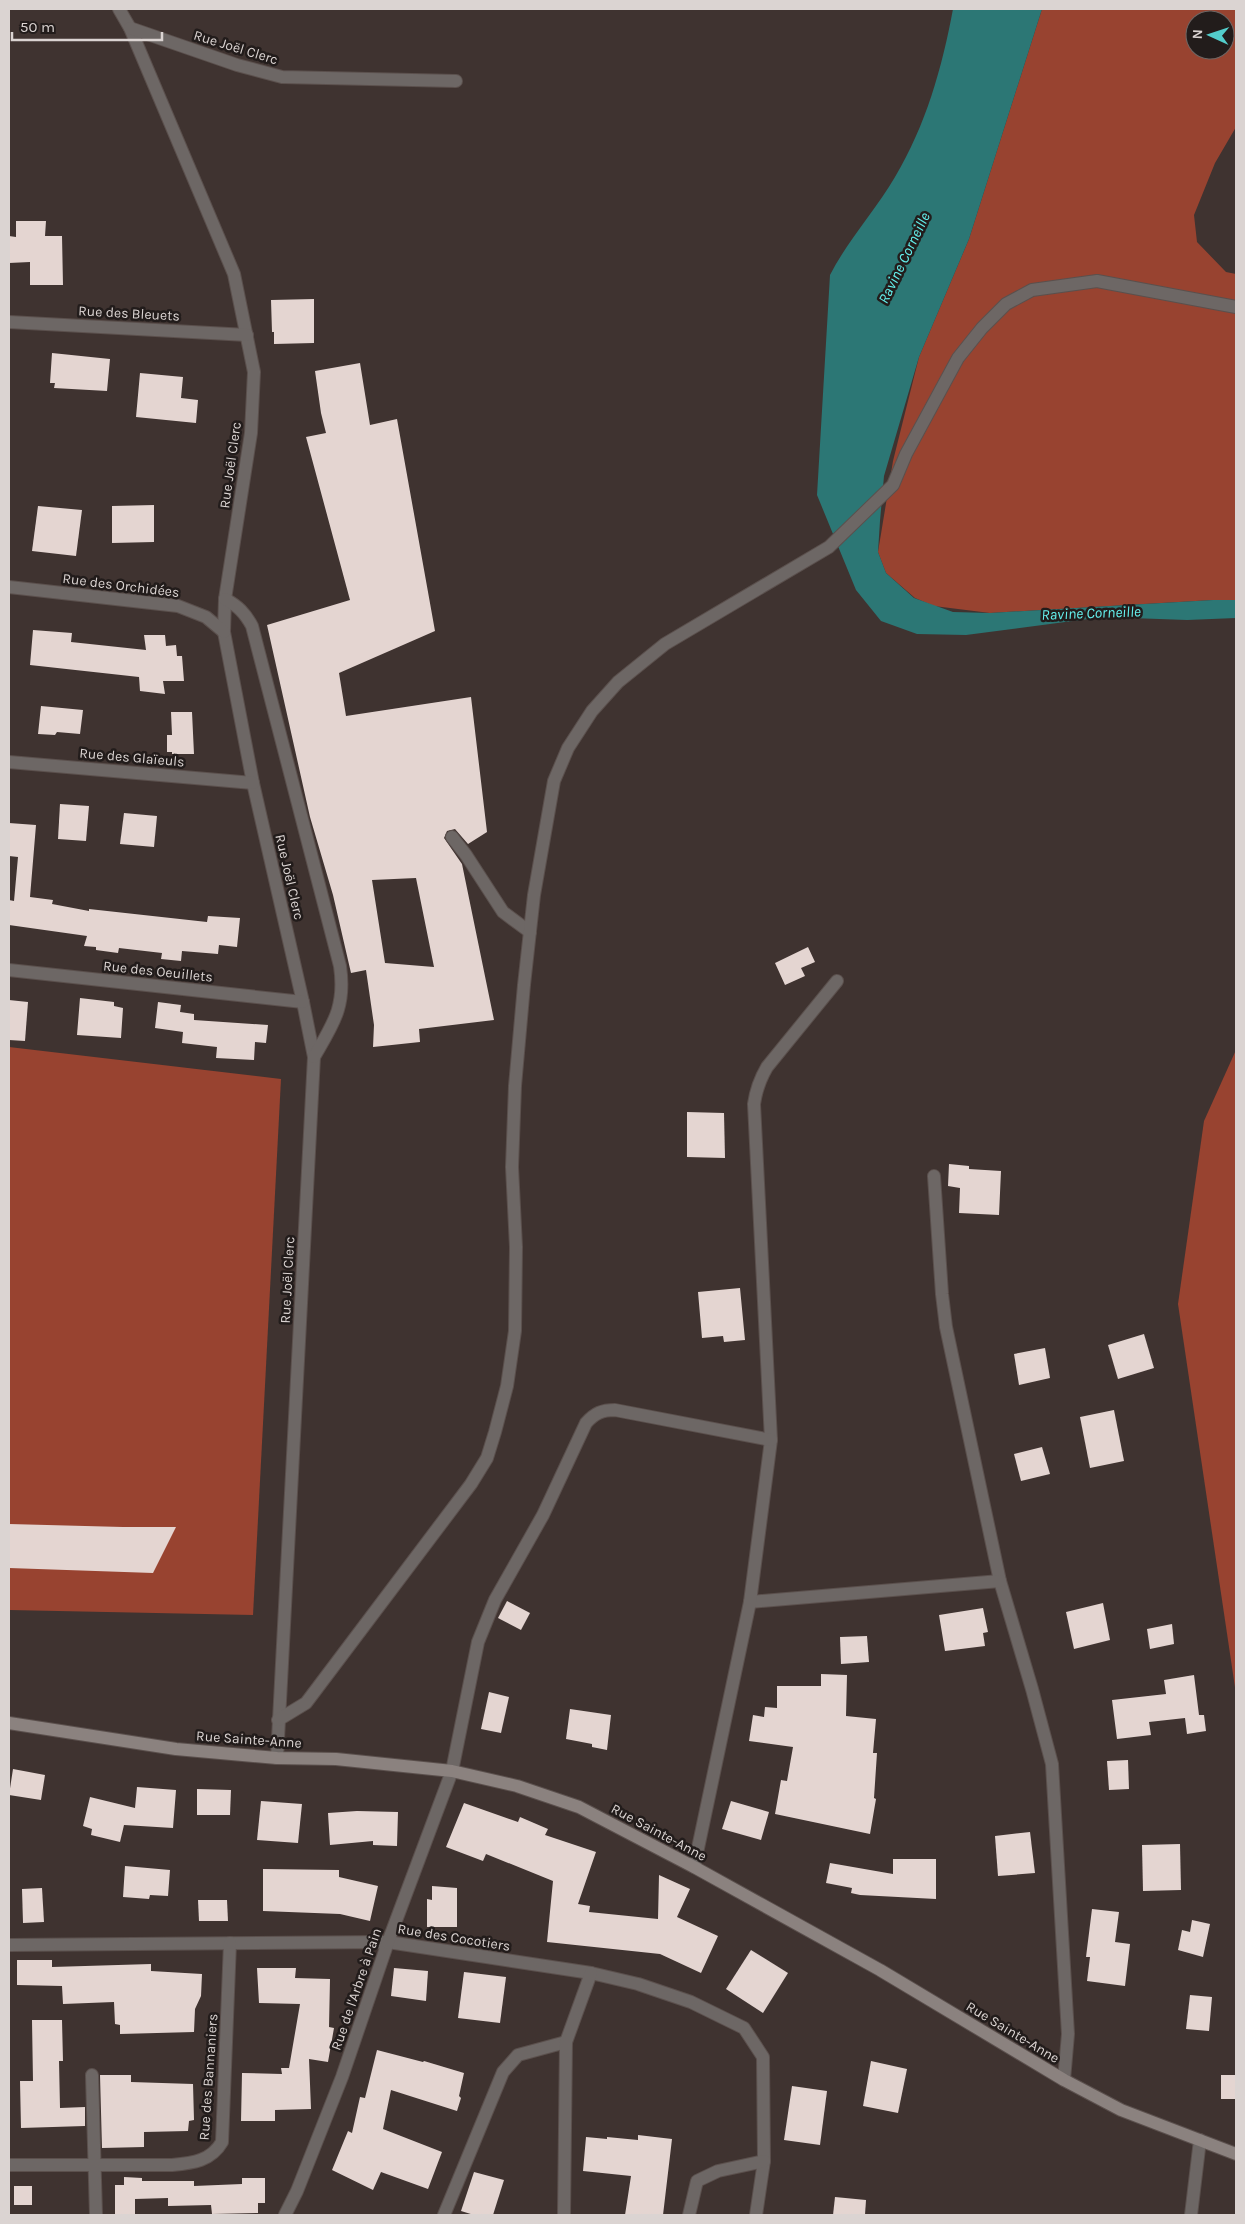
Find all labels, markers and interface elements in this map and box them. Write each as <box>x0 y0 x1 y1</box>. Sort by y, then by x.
scale bar <box>12 10 162 42</box>
north arrow <box>1185 10 1235 60</box>
text: 50 m <box>20 18 55 36</box>
street label: Rue Joël Clerc <box>192 27 280 68</box>
text: N <box>1189 29 1206 40</box>
water label: Ravine Corneille <box>874 209 934 307</box>
street label: Rue des Bleuets <box>78 302 180 325</box>
street label: Rue Joël Clerc <box>216 421 245 509</box>
street label: Rue des Orchidées <box>61 570 180 601</box>
water label: Ravine Corneille <box>1041 602 1141 624</box>
street label: Rue des Glaïeuls <box>79 744 185 771</box>
street label: Rue Joël Clerc <box>271 833 308 922</box>
street label: Rue des Oeuillets <box>102 957 214 986</box>
street label: Rue Joël Clerc <box>277 1236 298 1324</box>
street label: Rue Sainte-Anne <box>196 1727 302 1752</box>
street label: Rue Sainte-Anne <box>608 1800 709 1865</box>
street label: Rue des Cocotiers <box>396 1920 511 1955</box>
street label: Rue de l'Arbre à Pain <box>328 1926 385 2053</box>
street label: Rue Sainte-Anne <box>963 1998 1062 2067</box>
street label: Rue des Bannaniers <box>196 2013 221 2141</box>

